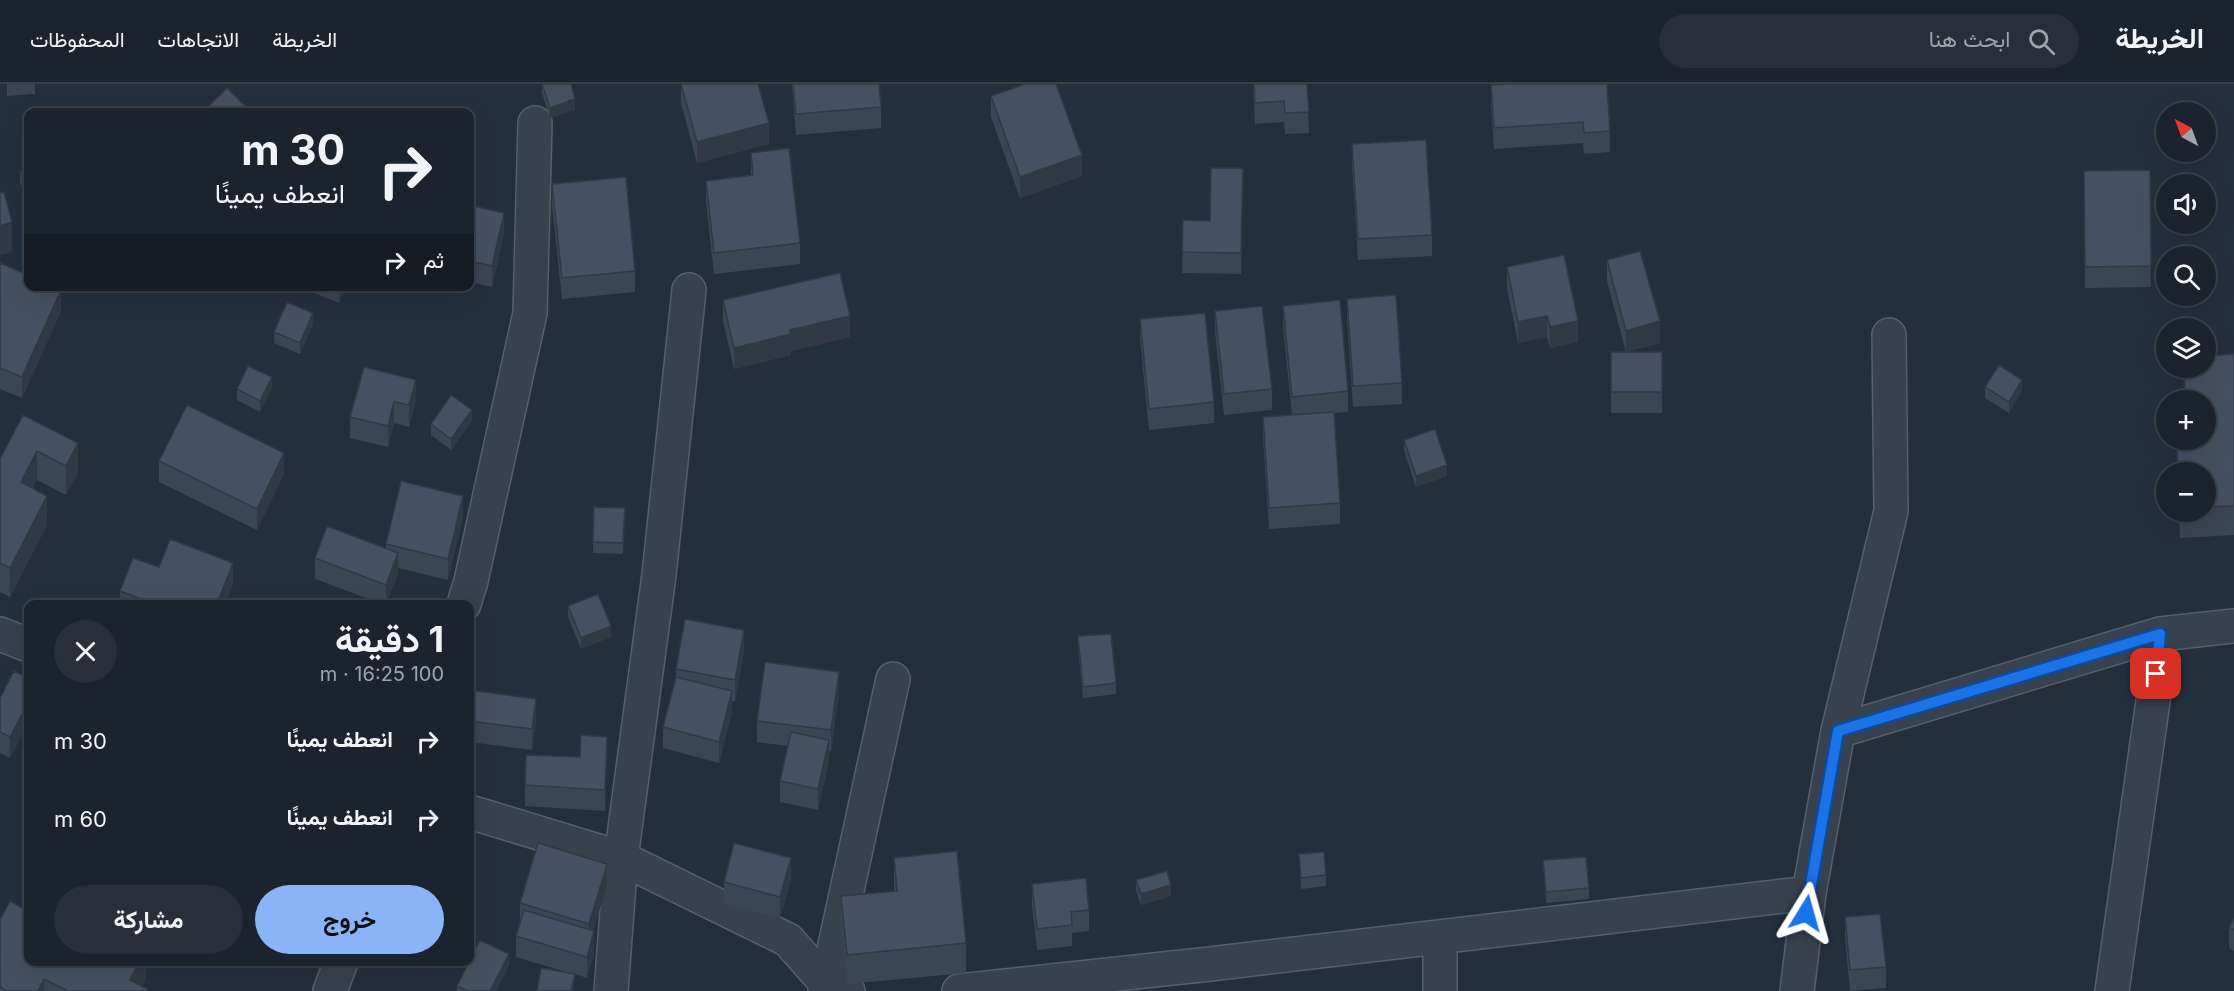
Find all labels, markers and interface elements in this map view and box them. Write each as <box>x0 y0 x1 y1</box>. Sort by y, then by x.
search box <box>1659 14 2079 68</box>
text: الخريطة <box>2115 21 2204 55</box>
icon: search <box>2025 25 2058 58</box>
text: ابحث هنا <box>1929 26 2010 52</box>
text: المحفوظات <box>30 27 125 52</box>
text: الاتجاهات <box>158 27 239 52</box>
text: الخريطة <box>272 27 337 52</box>
north arrow <box>2156 102 2216 162</box>
map controls <box>2156 102 2216 522</box>
text: 30 m <box>241 124 345 175</box>
icon: right <box>366 132 444 210</box>
button: sound <box>2156 174 2216 234</box>
text: انعطف يمينًا <box>215 177 345 210</box>
icon: right <box>378 246 411 279</box>
button: search <box>2156 246 2216 306</box>
text: ثم <box>423 247 444 273</box>
button: layers <box>2156 318 2216 378</box>
button: + <box>2156 390 2216 450</box>
button: − <box>2156 462 2216 522</box>
text: 1 دقيقة <box>335 617 444 661</box>
button: close <box>54 620 117 683</box>
pin <box>2130 648 2181 699</box>
icon: arrive <box>2139 657 2172 690</box>
text: 100 m · 16:25 <box>320 662 444 686</box>
icon: right <box>411 725 444 758</box>
text: انعطف يمينًا <box>286 726 393 752</box>
text: 30 m <box>54 728 107 754</box>
icon: right <box>411 803 444 836</box>
text: انعطف يمينًا <box>286 804 393 830</box>
text: 60 m <box>54 806 107 832</box>
position arrow <box>1774 881 1838 945</box>
button: مشاركة <box>54 885 243 954</box>
button: خروج <box>255 885 444 954</box>

